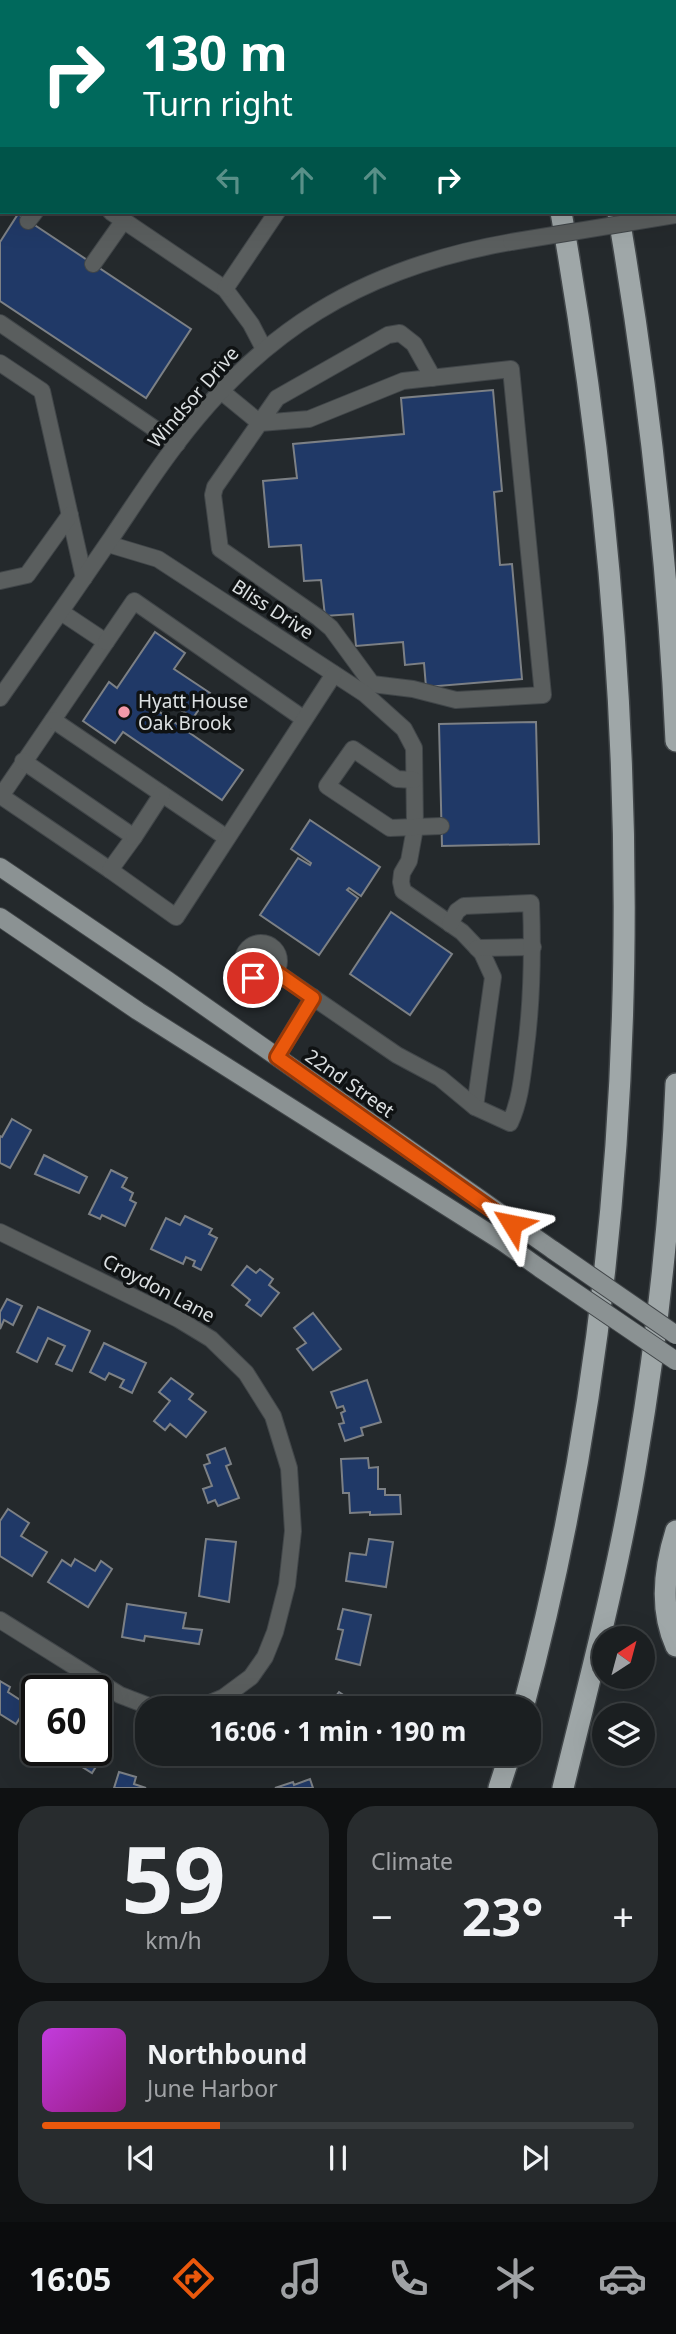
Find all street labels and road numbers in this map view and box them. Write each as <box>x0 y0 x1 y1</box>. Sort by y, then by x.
street label: Windsor Drive <box>142 341 244 453</box>
street label: Bliss Drive <box>227 573 319 645</box>
street label: 22nd Street <box>300 1043 400 1123</box>
street label: Croydon Lane <box>98 1248 220 1328</box>

